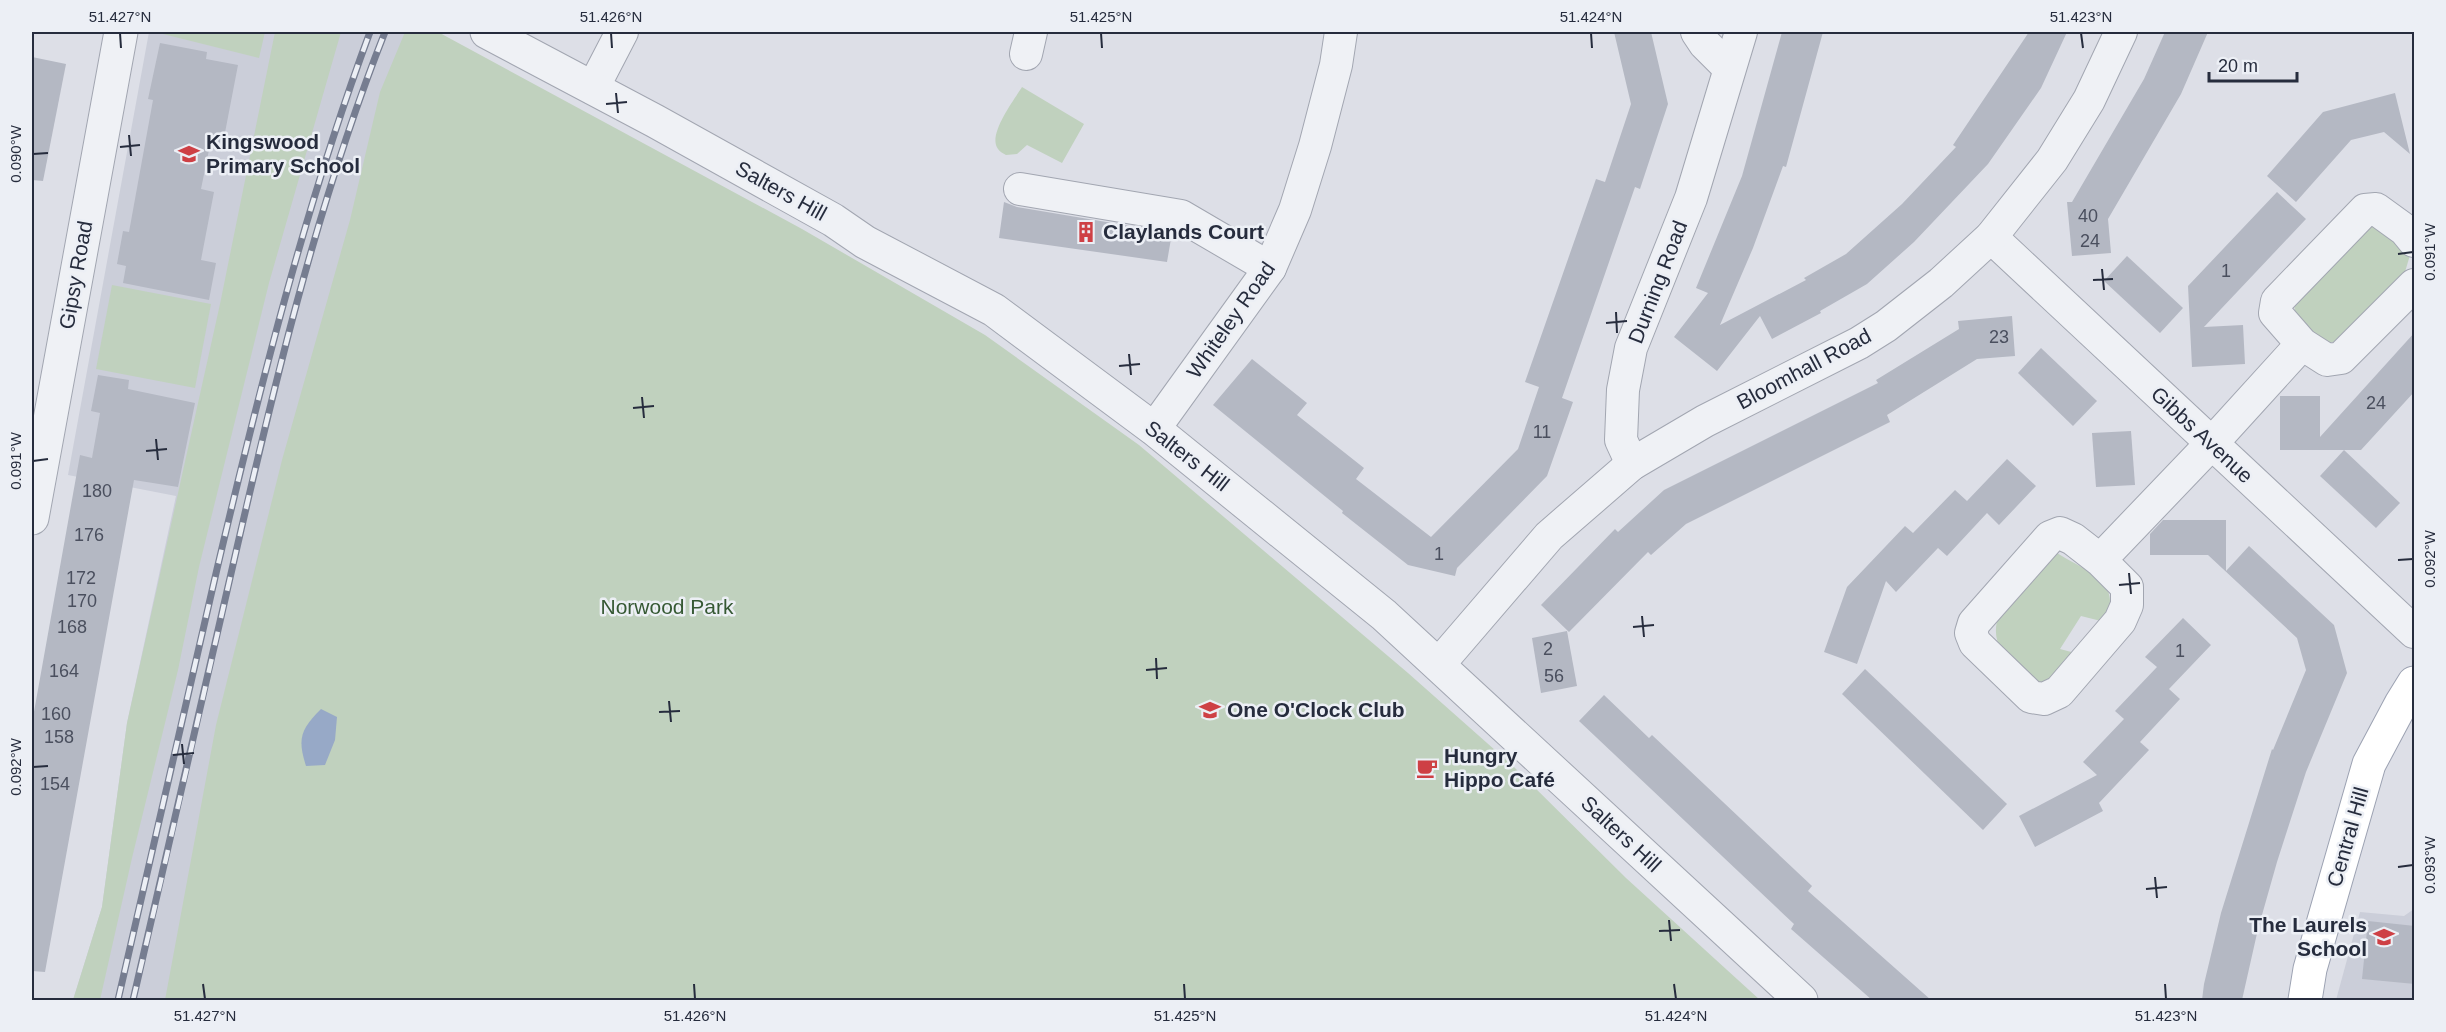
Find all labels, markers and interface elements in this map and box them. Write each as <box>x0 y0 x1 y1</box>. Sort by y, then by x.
text: 51.427°N <box>89 8 151 25</box>
text: 51.426°N <box>580 8 642 25</box>
text: 51.425°N <box>1070 8 1132 25</box>
text: 51.424°N <box>1560 8 1622 25</box>
text: 51.423°N <box>2050 8 2112 25</box>
scale bar <box>2209 45 2298 83</box>
text: 20 m <box>2218 56 2258 76</box>
text: 0.090°W <box>7 124 24 183</box>
place label: Kingswood Primary School <box>206 130 360 177</box>
school or university icon: Kingswood Primary School <box>177 142 201 166</box>
street label: Salters Hill <box>732 156 831 225</box>
house number: 40 <box>2078 206 2098 226</box>
street label: Durning Road <box>1624 217 1691 346</box>
street label: Gipsy Road <box>55 219 96 331</box>
building icon: Claylands Court <box>1074 220 1098 244</box>
place label: Claylands Court <box>1103 220 1264 243</box>
text: 0.091°W <box>2421 222 2438 281</box>
house number: 24 <box>2080 231 2100 251</box>
street label: Whiteley Road <box>1182 257 1279 382</box>
house number: 1 <box>2221 261 2231 281</box>
street label: Bloomhall Road <box>1733 324 1875 414</box>
house number: 23 <box>1989 327 2009 347</box>
street label: Gibbs Avenue <box>2147 382 2258 488</box>
house number: 24 <box>2366 393 2386 413</box>
street label: Salters Hill <box>1141 416 1234 496</box>
house number: 11 <box>1533 422 1551 442</box>
text: 0.091°W <box>7 431 24 490</box>
house number: 180 <box>82 481 112 501</box>
house number: 176 <box>74 525 104 545</box>
text: 0.092°W <box>2421 529 2438 588</box>
house number: 1 <box>1434 544 1444 564</box>
house number: 172 <box>66 568 96 588</box>
house number: 170 <box>67 591 97 611</box>
park label: Norwood Park <box>600 595 734 618</box>
house number: 168 <box>57 617 87 637</box>
house number: 2 <box>1543 639 1553 659</box>
house number: 1 <box>2175 641 2185 661</box>
house number: 164 <box>49 661 79 681</box>
house number: 56 <box>1544 666 1564 686</box>
school or university icon: One O'Clock Club <box>1198 698 1222 722</box>
place label: One O'Clock Club <box>1227 698 1405 721</box>
house number: 160 <box>41 704 71 724</box>
house number: 158 <box>44 727 74 747</box>
text: 0.092°W <box>7 737 24 796</box>
place label: Hungry Hippo Café <box>1444 744 1555 791</box>
cafe icon: Hungry Hippo Café <box>1415 756 1439 780</box>
house number: 154 <box>40 774 70 794</box>
street label: Central Hill <box>2322 784 2373 889</box>
street label: Salters Hill <box>1577 791 1666 876</box>
text: 0.093°W <box>2421 835 2438 894</box>
place label: The Laurels School <box>2249 913 2367 960</box>
school or university icon: The Laurels School <box>2372 925 2396 949</box>
text: 51.427°N <box>174 1007 236 1024</box>
text: 51.426°N <box>664 1007 726 1024</box>
text: 51.425°N <box>1154 1007 1216 1024</box>
text: 51.424°N <box>1645 1007 1707 1024</box>
text: 51.423°N <box>2135 1007 2197 1024</box>

